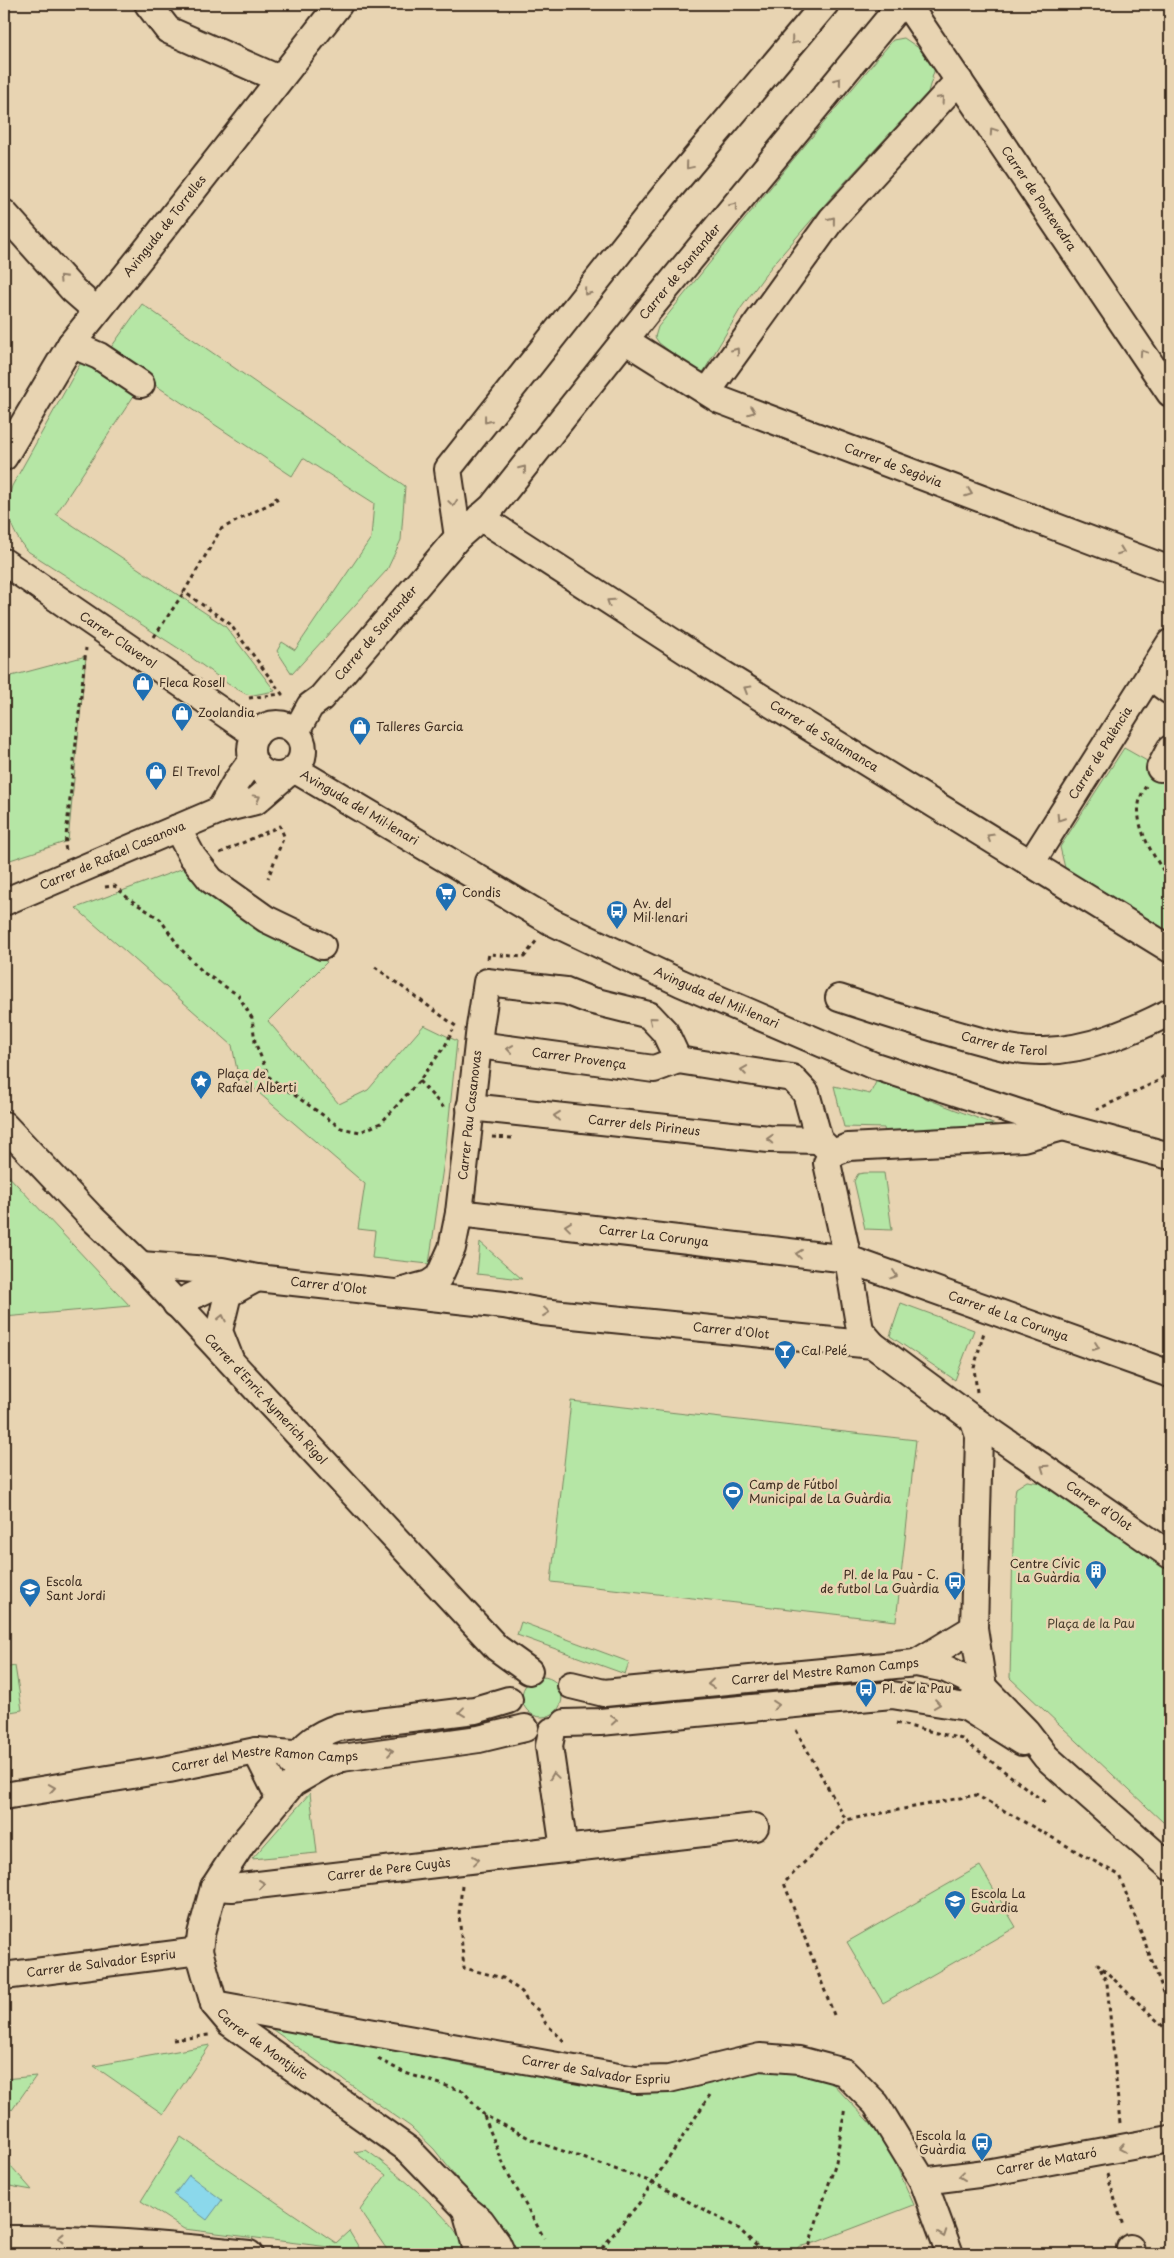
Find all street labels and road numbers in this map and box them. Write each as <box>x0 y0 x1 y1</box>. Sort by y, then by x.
street label: Carrer de Pontevedra <box>997 142 1082 255</box>
street label: Avinguda de Torrelles <box>118 170 210 280</box>
street label: Carrer de Santander <box>634 219 725 323</box>
street label: Carrer de Segòvia <box>842 438 945 491</box>
street label: Carrer de Santander <box>330 581 421 684</box>
street label: Carrer Claverol <box>76 606 161 672</box>
street label: Carrer de Salamanca <box>767 695 883 776</box>
street label: Carrer de Palència <box>1063 702 1136 803</box>
street label: Avinguda del Mil·lenari <box>297 765 422 849</box>
street label: Carrer de Rafael Casanova <box>37 816 188 894</box>
street label: Avinguda del Mil·lenari <box>651 962 782 1032</box>
street label: Carrer de Terol <box>959 1026 1048 1059</box>
street label: Carrer Provença <box>531 1042 628 1073</box>
street label: Carrer Pau Casanovas <box>453 1049 485 1181</box>
street label: Carrer dels Pirineus <box>587 1110 702 1140</box>
street label: Carrer La Corunya <box>598 1220 710 1251</box>
street label: Carrer d'Olot <box>290 1272 368 1298</box>
street label: Carrer de La Corunya <box>946 1286 1072 1345</box>
street label: Carrer d'Olot <box>692 1317 770 1343</box>
street label: Carrer d'Enric Aymerich Rigol <box>201 1329 332 1468</box>
street label: Carrer d'Olot <box>1063 1476 1136 1534</box>
street label: Carrer del Mestre Ramon Camps <box>730 1653 920 1689</box>
street label: Carrer del Mestre Ramon Camps <box>170 1741 359 1776</box>
street label: Carrer de Pere Cuyàs <box>326 1852 452 1885</box>
street label: Carrer de Salvador Espriu <box>25 1944 177 1981</box>
street label: Carrer de Montjuïc <box>213 2004 312 2083</box>
street label: Carrer de Salvador Espriu <box>520 2050 671 2088</box>
street label: Carrer de Mataró <box>994 2143 1098 2179</box>

